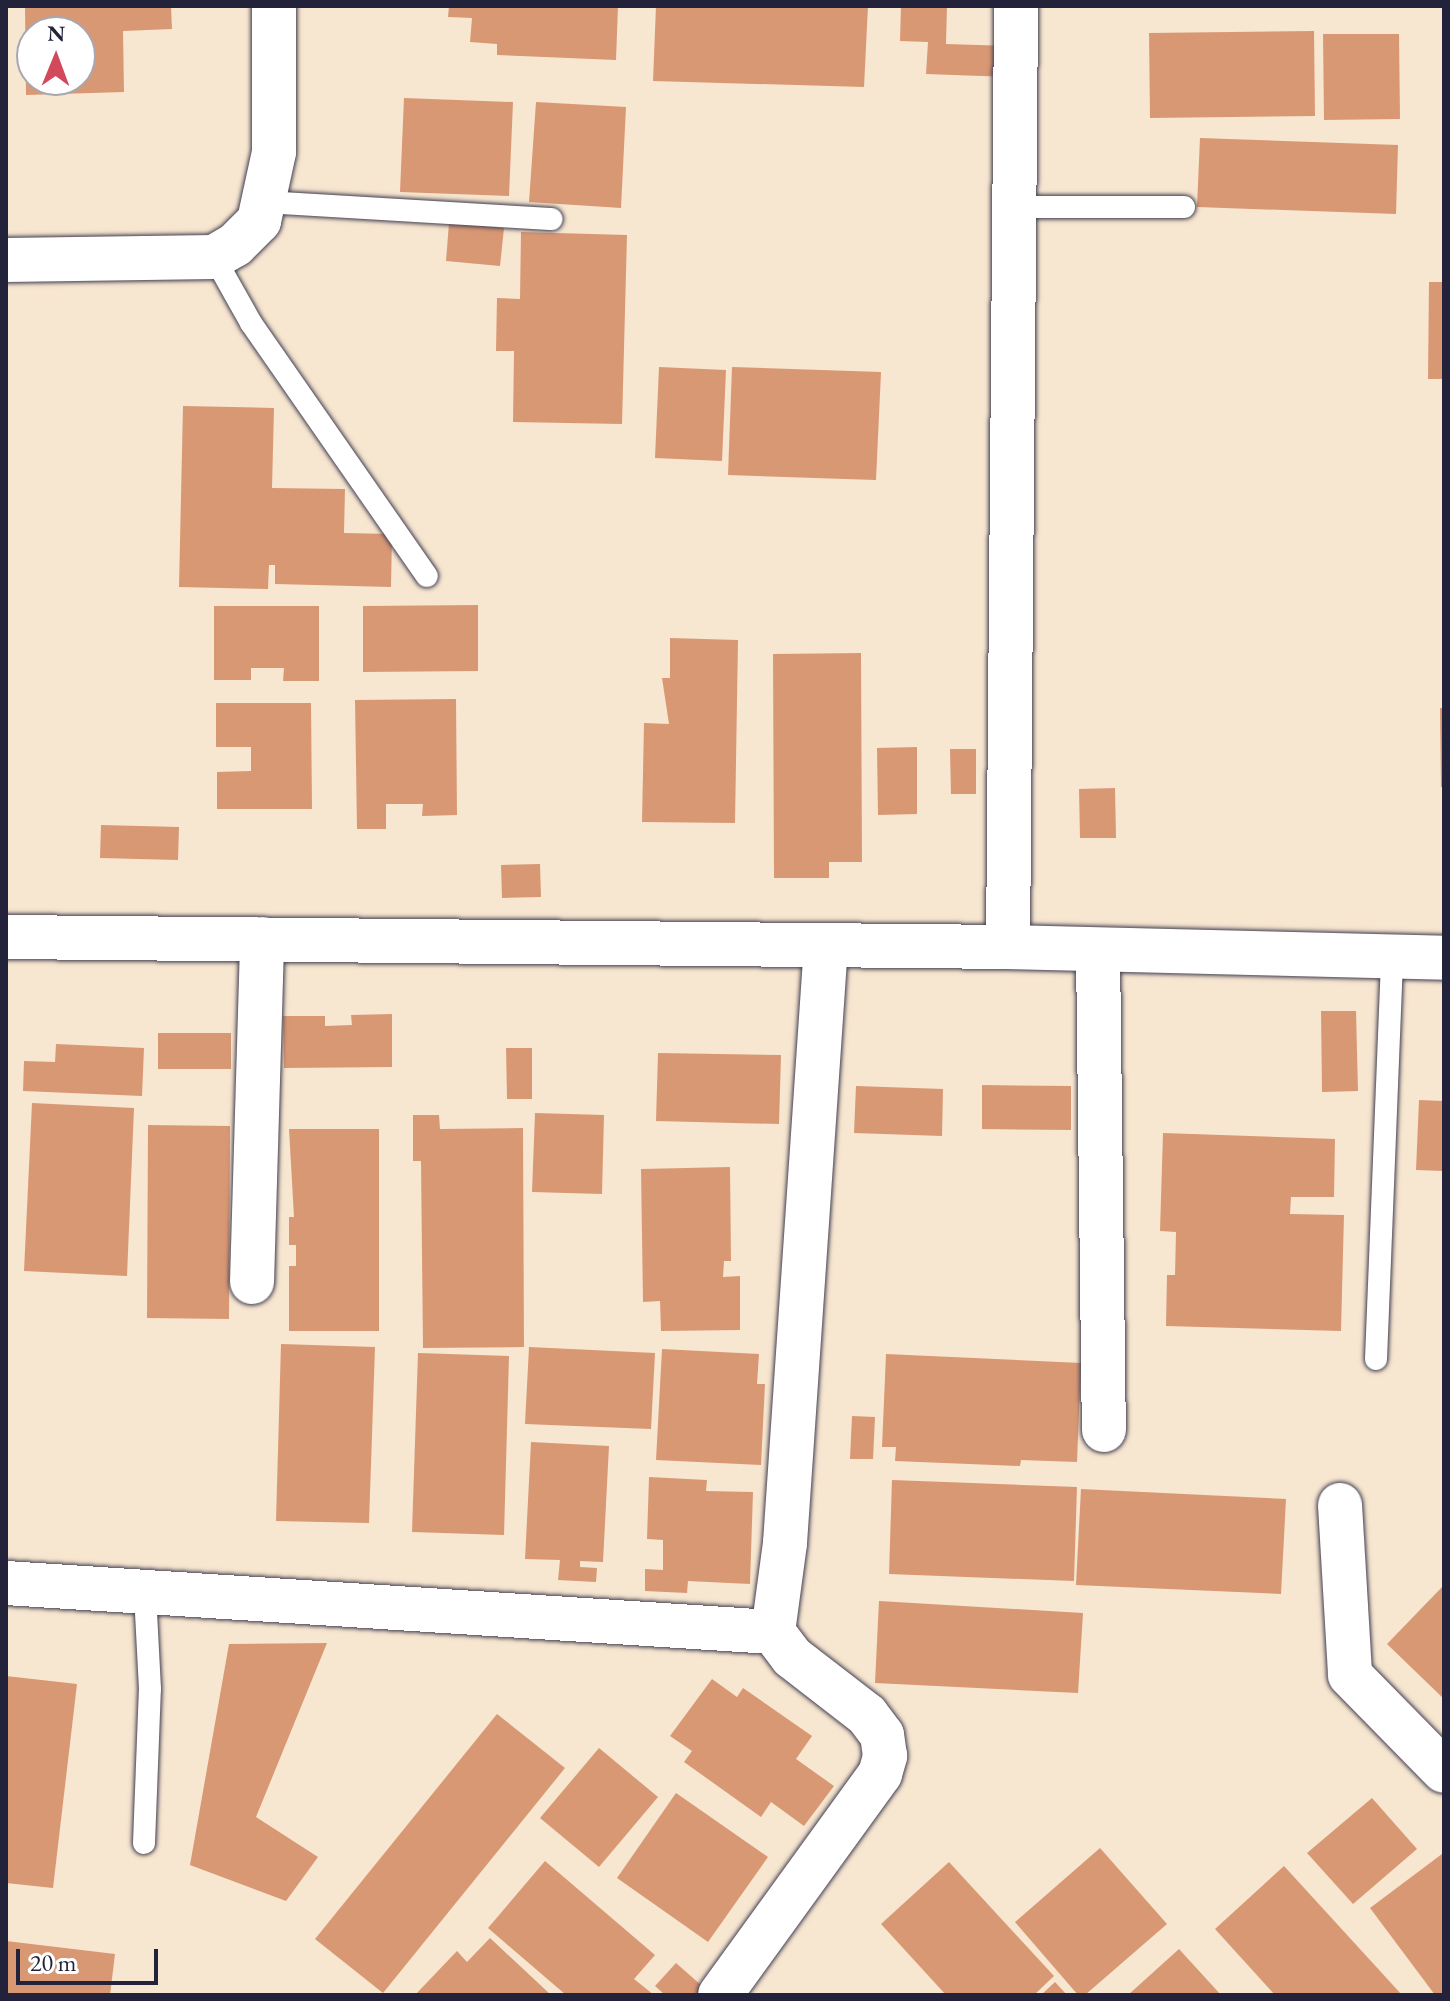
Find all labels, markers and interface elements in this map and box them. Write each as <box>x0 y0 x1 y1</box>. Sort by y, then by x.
north arrow <box>16 16 96 96</box>
text: N <box>47 19 66 48</box>
scale bar <box>20 1933 162 1983</box>
text: 20 m <box>30 1947 77 1978</box>

